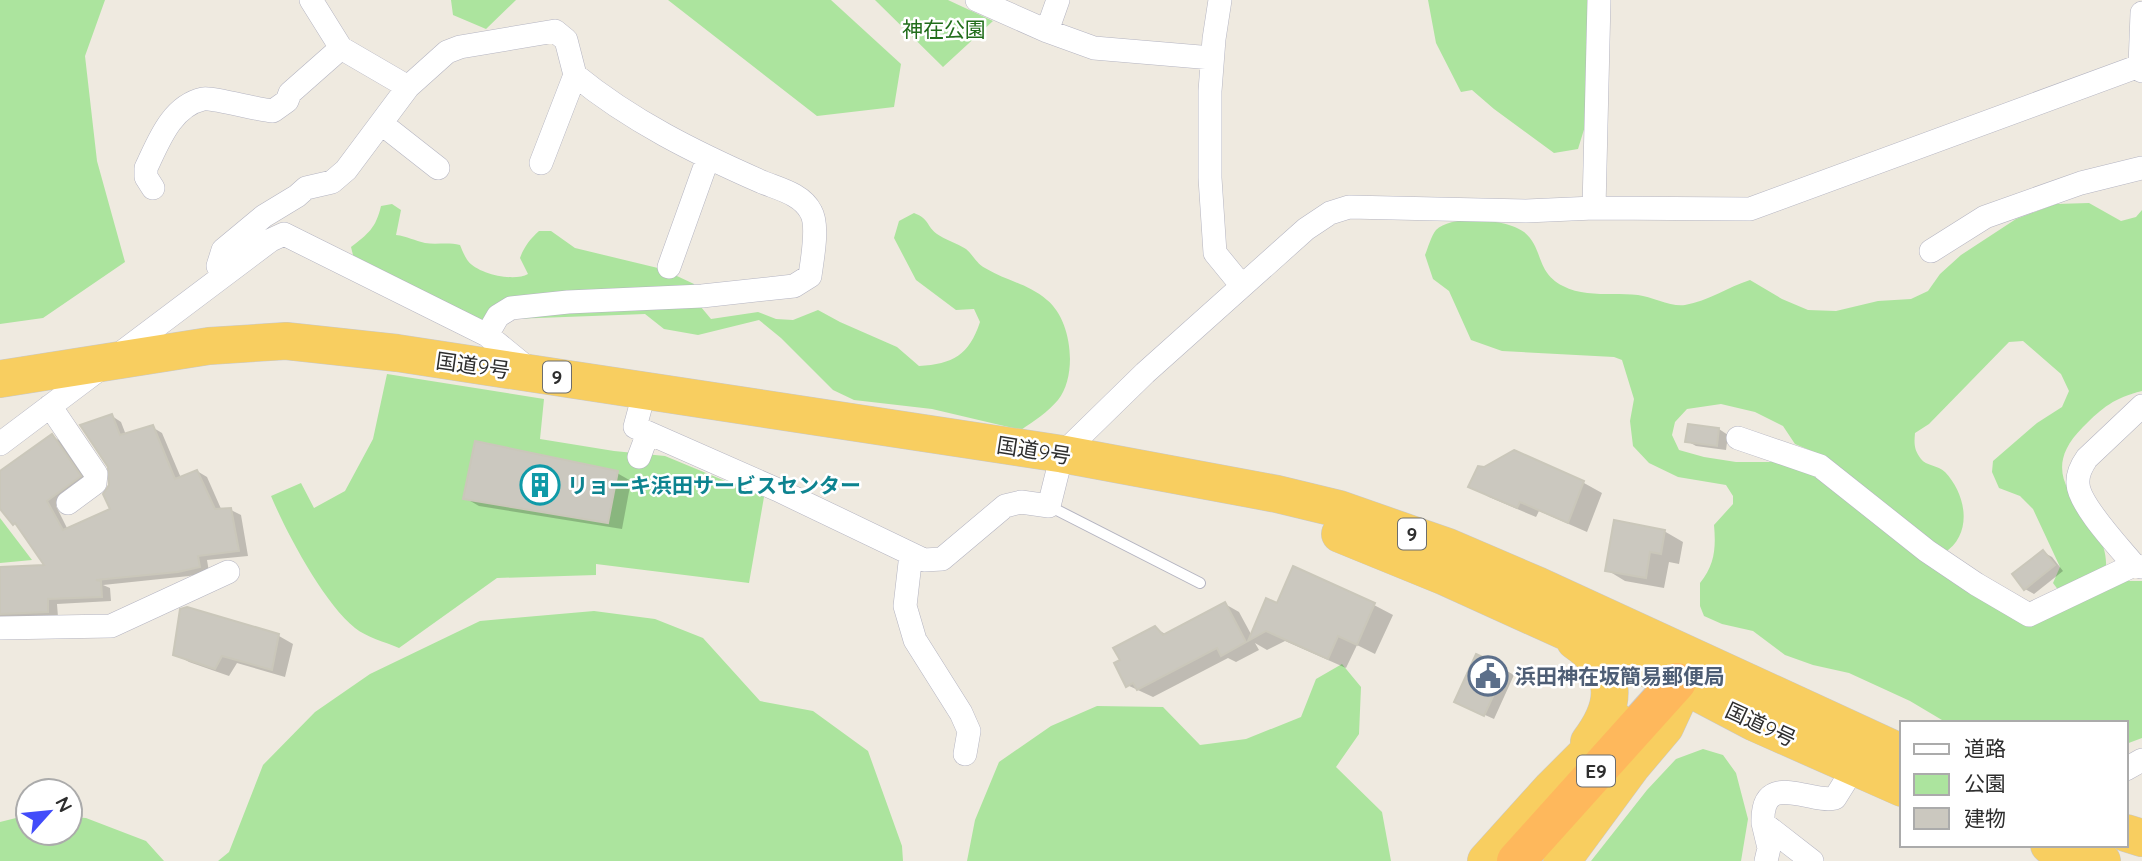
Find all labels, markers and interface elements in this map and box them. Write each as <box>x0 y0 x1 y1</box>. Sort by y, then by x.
park label: 神在公園 <box>902 16 986 42</box>
street label: 国道9号 <box>434 347 512 383</box>
road number: 9 <box>543 362 571 392</box>
street label: 国道9号 <box>995 431 1073 469</box>
building icon: リョーキ浜田サービスセンター <box>519 464 561 506</box>
place label: リョーキ浜田サービスセンター <box>567 472 861 498</box>
road number: 9 <box>1398 519 1426 550</box>
public building icon: 浜田神在坂簡易郵便局 <box>1467 655 1509 697</box>
place label: 浜田神在坂簡易郵便局 <box>1515 663 1725 689</box>
street label: 国道9号 <box>1722 696 1800 752</box>
legend <box>1900 721 2128 847</box>
text: 道路 <box>1964 735 2006 761</box>
road number: E9 <box>1577 756 1615 786</box>
text: 公園 <box>1964 770 2006 796</box>
north arrow <box>14 777 84 847</box>
text: N <box>50 793 78 816</box>
text: 建物 <box>1964 805 2006 831</box>

